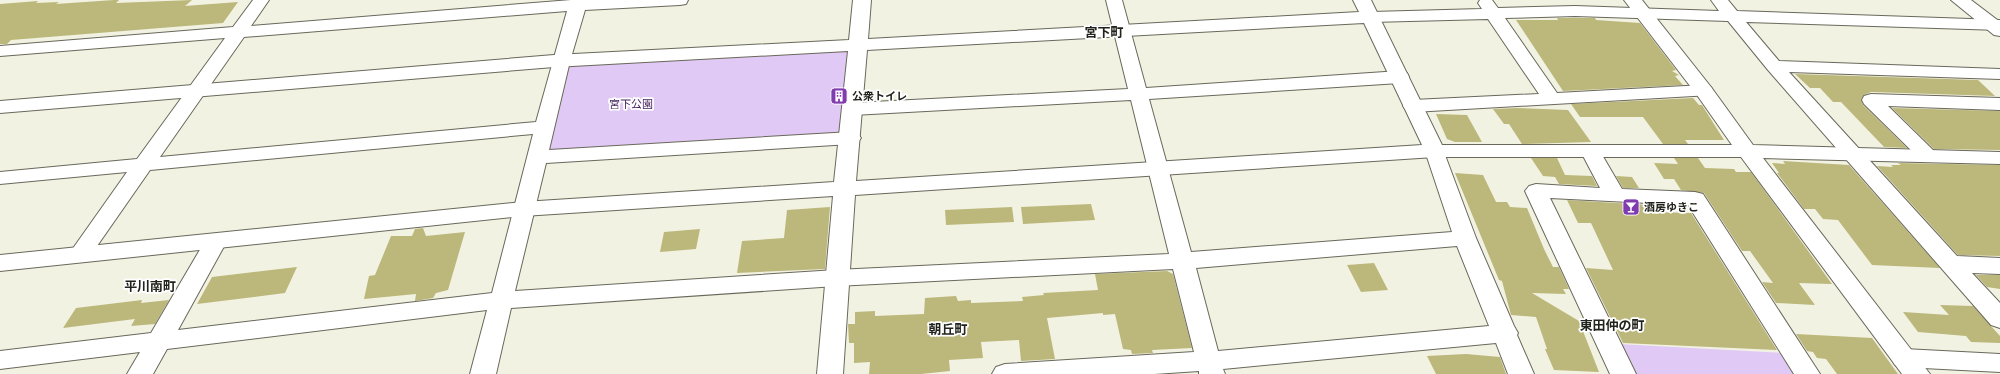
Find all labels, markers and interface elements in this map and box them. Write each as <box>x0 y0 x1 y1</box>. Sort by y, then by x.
district label: 宮下町 <box>1084 25 1124 40</box>
building icon: 公衆トイレ <box>829 86 849 106</box>
place label: 公衆トイレ <box>852 90 907 103</box>
park label: 宮下公園 <box>609 98 653 111</box>
bar icon: 酒房ゆきこ <box>1621 197 1641 217</box>
place label: 酒房ゆきこ <box>1644 201 1699 214</box>
district label: 平川南町 <box>124 279 176 294</box>
district label: 東田仲の町 <box>1579 318 1645 333</box>
district label: 朝丘町 <box>928 322 968 337</box>

